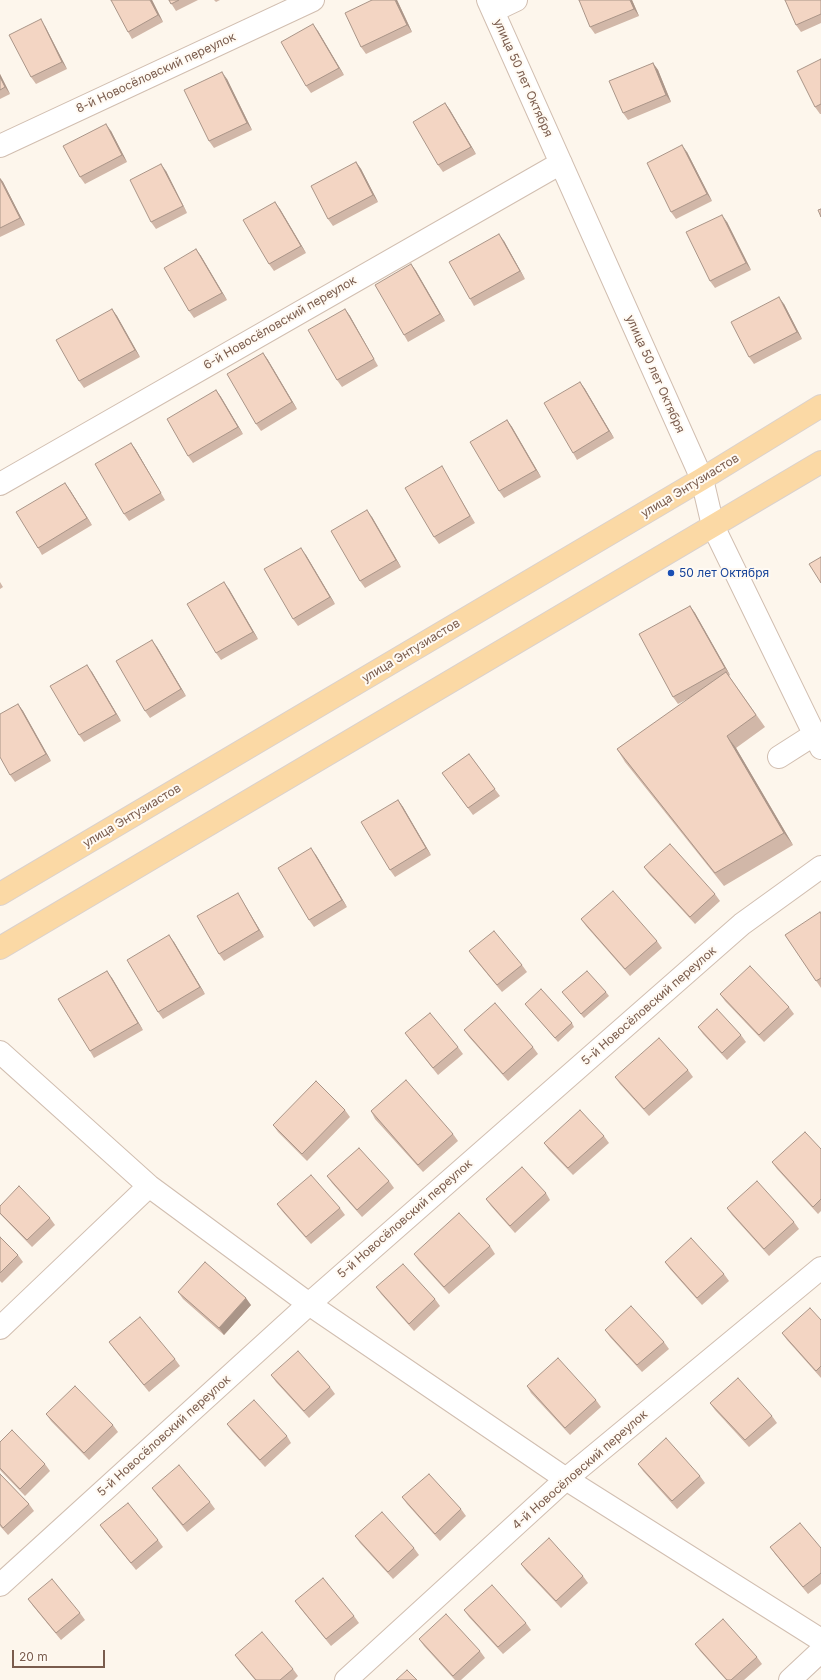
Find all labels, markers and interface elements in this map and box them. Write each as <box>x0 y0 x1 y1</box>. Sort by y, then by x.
street label: улица 50 лет Октября <box>490 17 556 139</box>
street label: 8-й Новосёловский переулок <box>74 30 238 116</box>
street label: 6-й Новосёловский переулок <box>201 273 359 373</box>
street label: улица 50 лет Октября <box>622 313 688 435</box>
street label: улица Энтузиастов <box>638 451 742 521</box>
place label: 50 лет Октября <box>679 566 769 580</box>
marker: 50 лет Октября <box>666 568 676 578</box>
street label: улица Энтузиастов <box>359 616 463 686</box>
street label: улица Энтузиастов <box>80 781 184 851</box>
street label: 5-й Новосёловский переулок <box>579 943 719 1069</box>
street label: 5-й Новосёловский переулок <box>335 1156 475 1282</box>
street label: 5-й Новосёловский переулок <box>95 1372 233 1500</box>
street label: 4-й Новосёловский переулок <box>509 1407 651 1533</box>
scale bar <box>14 1642 107 1668</box>
text: 20 m <box>19 1649 48 1664</box>

